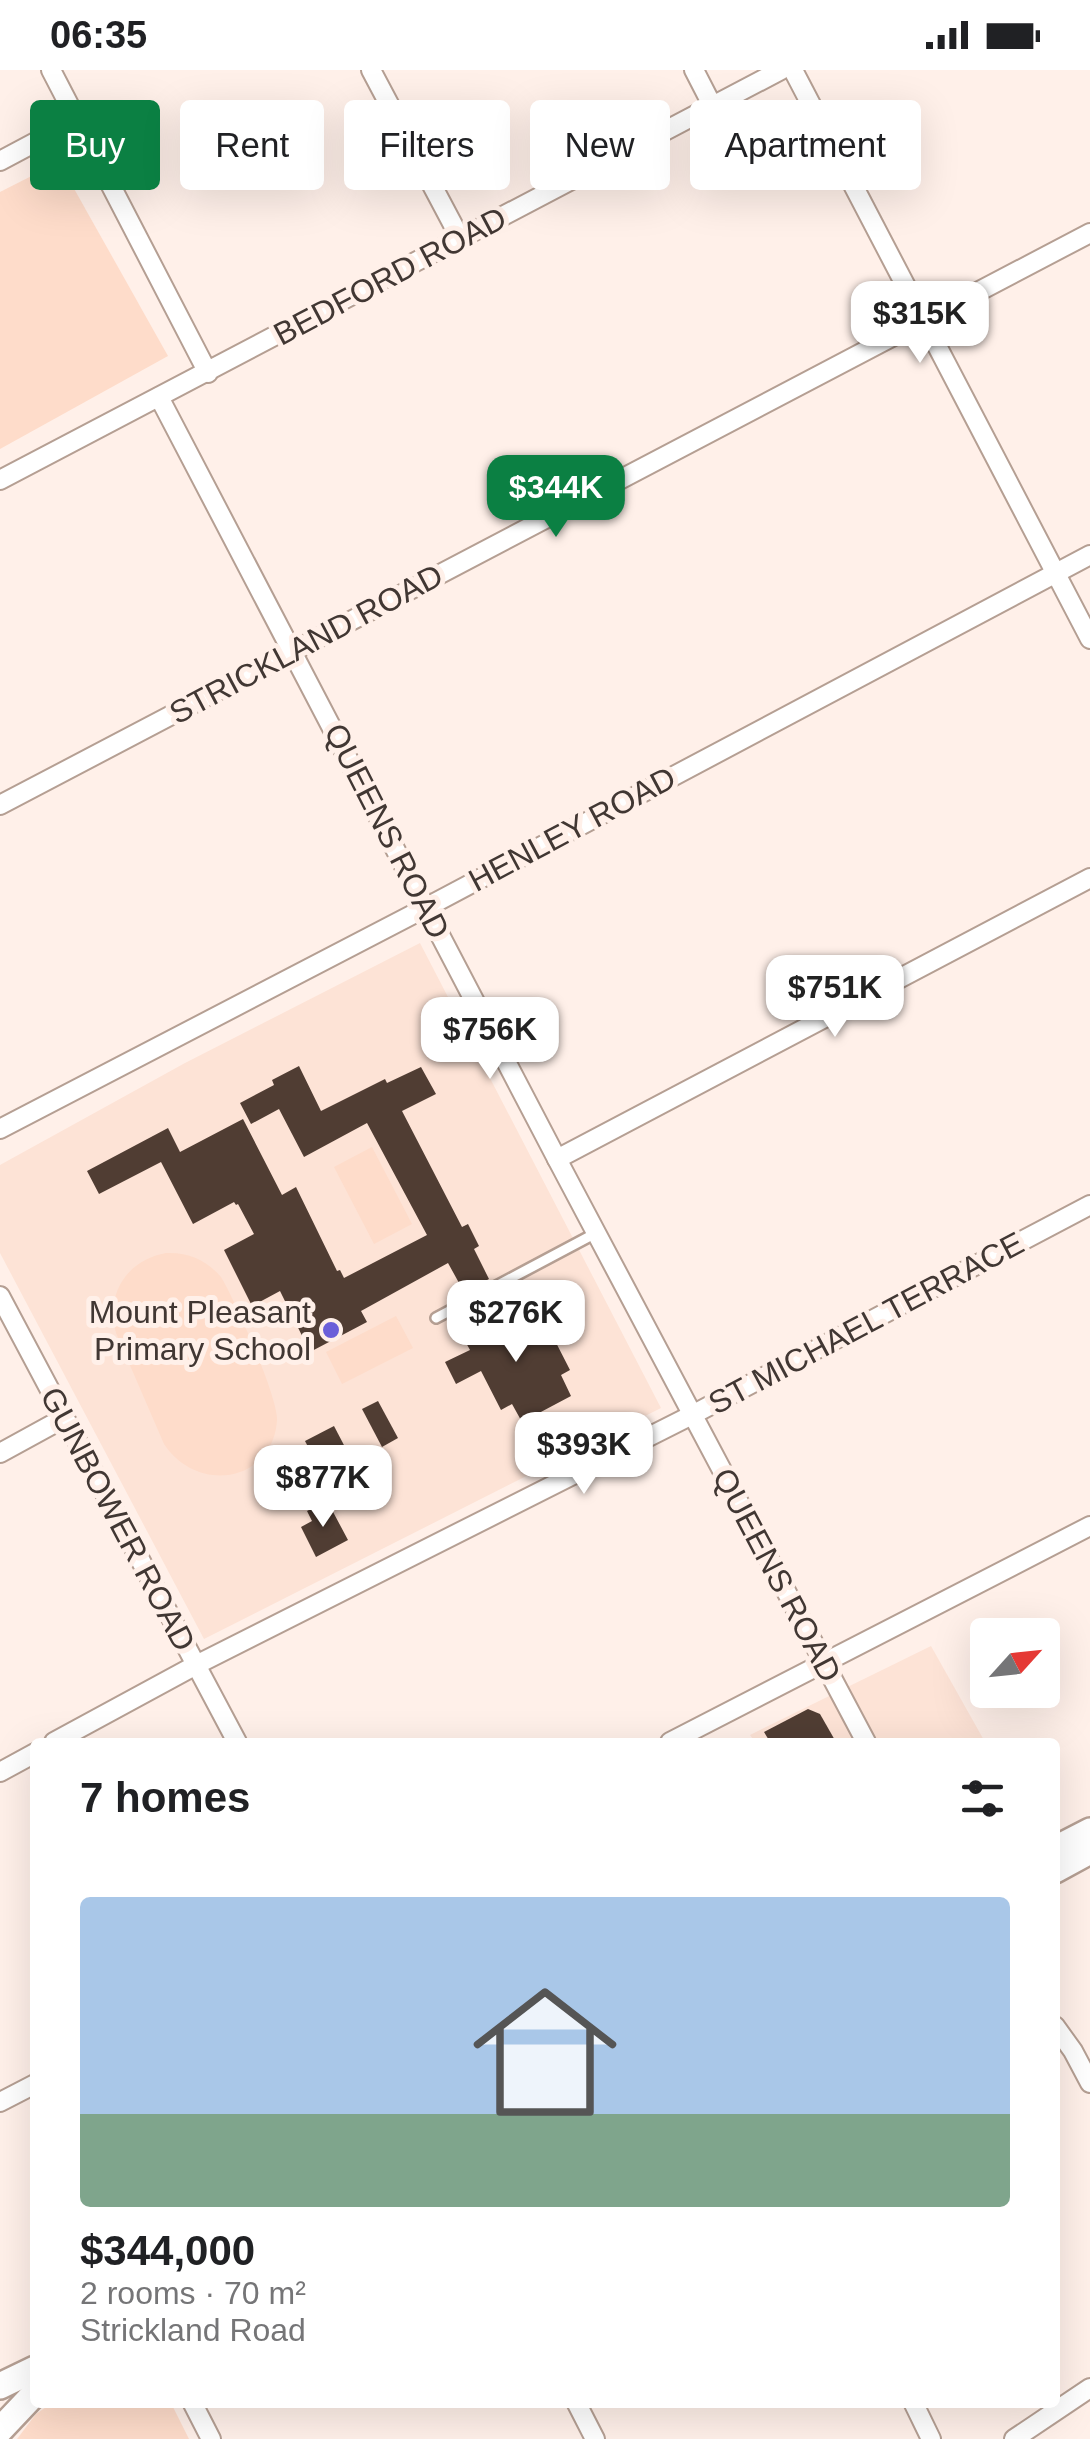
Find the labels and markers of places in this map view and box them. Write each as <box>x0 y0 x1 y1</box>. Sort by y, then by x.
pin: $315K <box>850 281 990 366</box>
pin: $344K <box>486 455 626 540</box>
pin: $751K <box>765 955 905 1040</box>
pin: $756K <box>420 997 560 1082</box>
pin: $276K <box>446 1280 586 1365</box>
place label: Mount Pleasant Primary School <box>89 1294 311 1367</box>
marker: Mount Pleasant Primary School <box>320 1319 342 1341</box>
pin: $393K <box>514 1412 654 1497</box>
pin: $877K <box>253 1445 393 1530</box>

